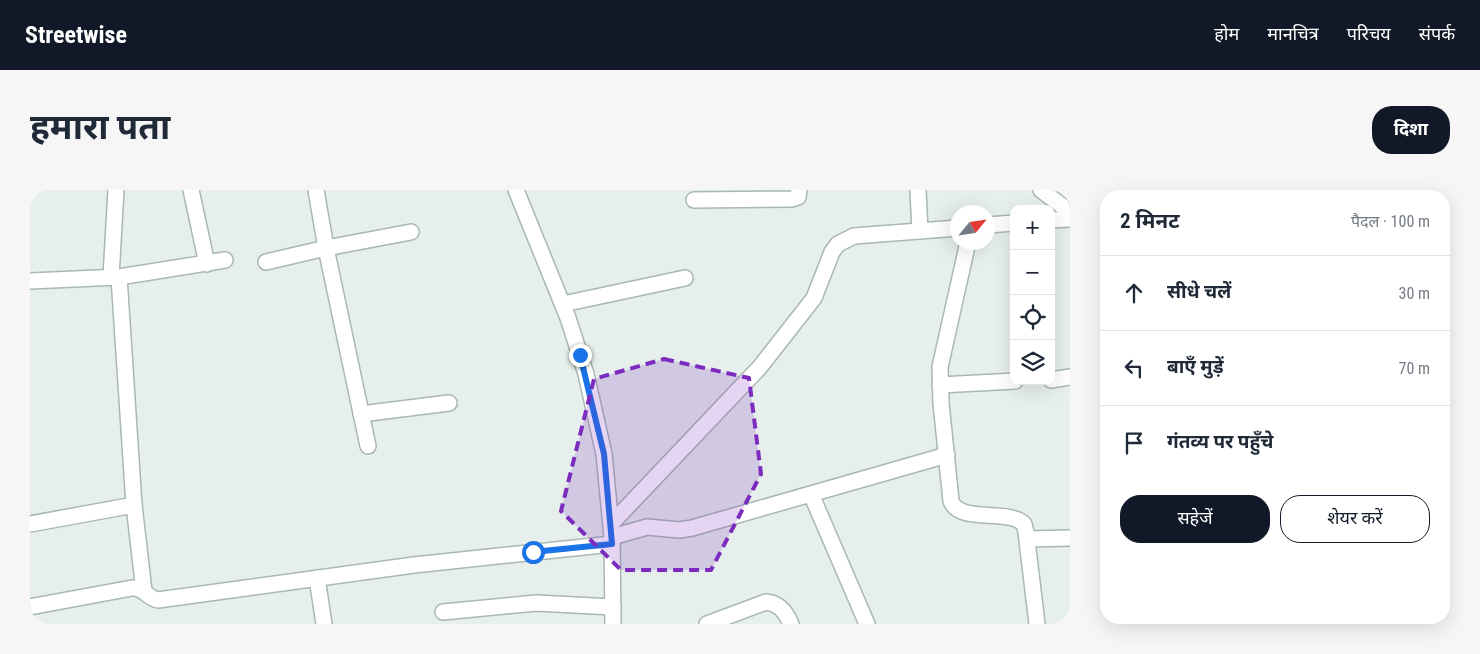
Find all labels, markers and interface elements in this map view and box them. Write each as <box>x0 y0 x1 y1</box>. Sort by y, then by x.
text: Streetwise <box>25 21 127 49</box>
text: होम <box>1214 23 1239 44</box>
text: मानचित्र <box>1267 23 1319 44</box>
text: परिचय <box>1347 23 1391 44</box>
text: संपर्क <box>1419 23 1455 44</box>
button: दिशा <box>1372 106 1450 154</box>
text: हमारा पता <box>30 107 170 148</box>
north arrow <box>950 205 995 250</box>
map controls <box>1010 205 1055 385</box>
button: + <box>1010 205 1055 250</box>
text: 2 मिनट <box>1120 209 1180 233</box>
text: पैदल · 100 m <box>1351 212 1430 231</box>
button: − <box>1010 250 1055 295</box>
icon: ahead <box>1120 279 1148 307</box>
text: सीधे चलें <box>1167 280 1231 303</box>
text: 30 m <box>1398 284 1430 303</box>
button: locate <box>1010 295 1055 340</box>
button: layers <box>1010 340 1055 385</box>
route end <box>569 344 592 367</box>
icon: left <box>1120 354 1148 382</box>
text: बाएँ मुड़ें <box>1167 355 1223 378</box>
text: 70 m <box>1398 359 1430 378</box>
icon: arrive <box>1120 429 1148 457</box>
text: गंतव्य पर पहुँचे <box>1167 430 1273 453</box>
button: सहेजें <box>1120 495 1270 543</box>
button: शेयर करें <box>1280 495 1430 543</box>
route start <box>522 541 545 564</box>

